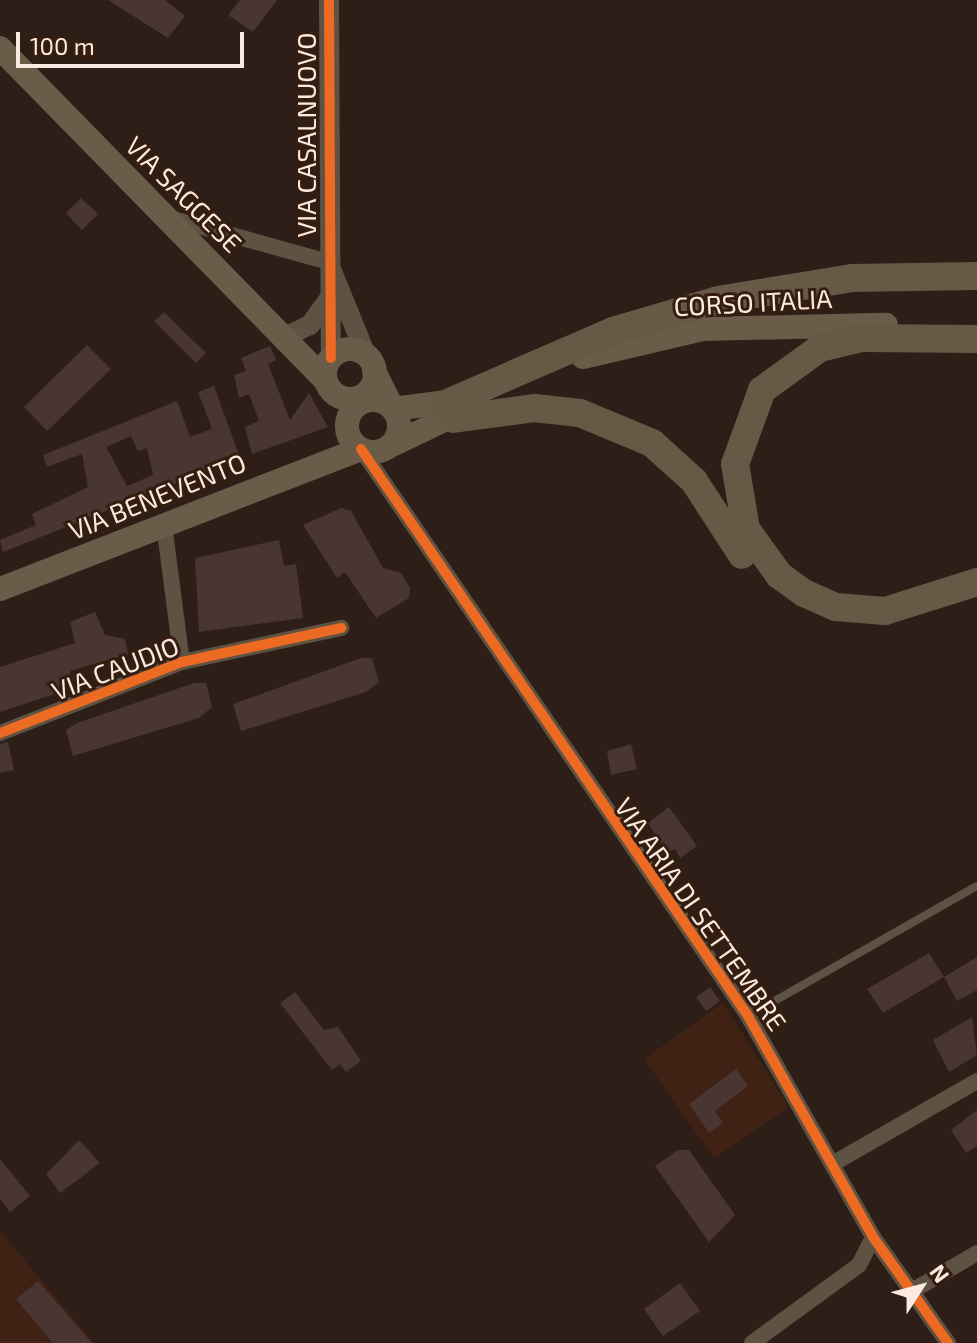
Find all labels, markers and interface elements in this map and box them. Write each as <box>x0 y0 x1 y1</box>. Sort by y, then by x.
scale bar <box>20 16 248 66</box>
text: 100 m <box>30 31 95 60</box>
street label: VIA CASALNUOVO <box>290 32 322 238</box>
street label: VIA SAGGESE <box>119 129 249 259</box>
street label: CORSO ITALIA <box>673 282 833 322</box>
street label: VIA BENEVENTO <box>64 446 250 546</box>
street label: VIA CAUDIO <box>47 629 183 707</box>
street label: VIA ARIA DI SETTEMBRE <box>608 791 794 1037</box>
north arrow <box>881 1247 961 1327</box>
text: N <box>925 1259 956 1287</box>

